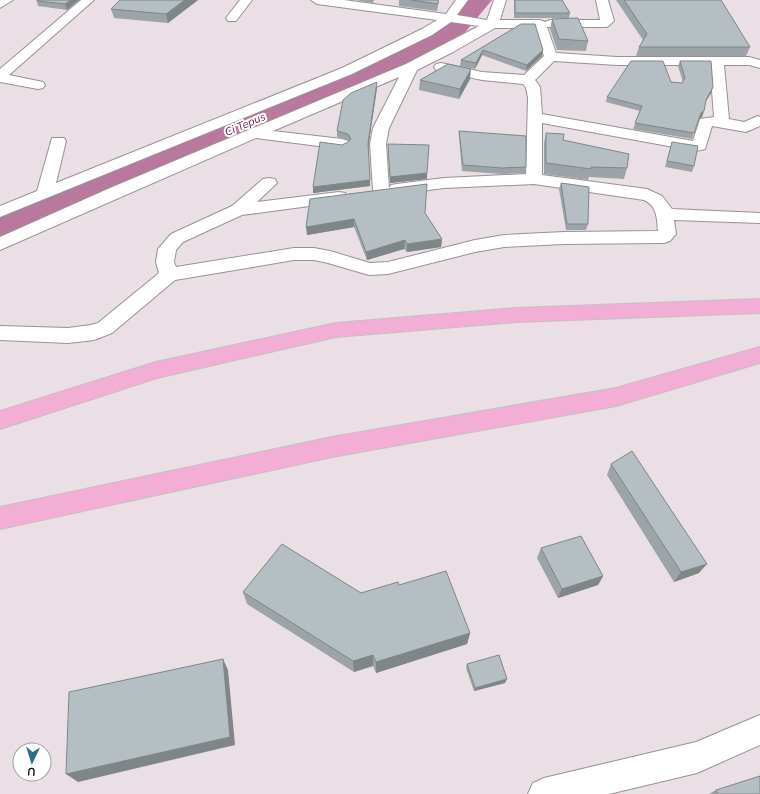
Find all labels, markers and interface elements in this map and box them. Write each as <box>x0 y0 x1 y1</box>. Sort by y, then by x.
water label: Ci Tepus <box>222 109 268 139</box>
north arrow <box>12 742 52 782</box>
text: U <box>27 765 36 779</box>

